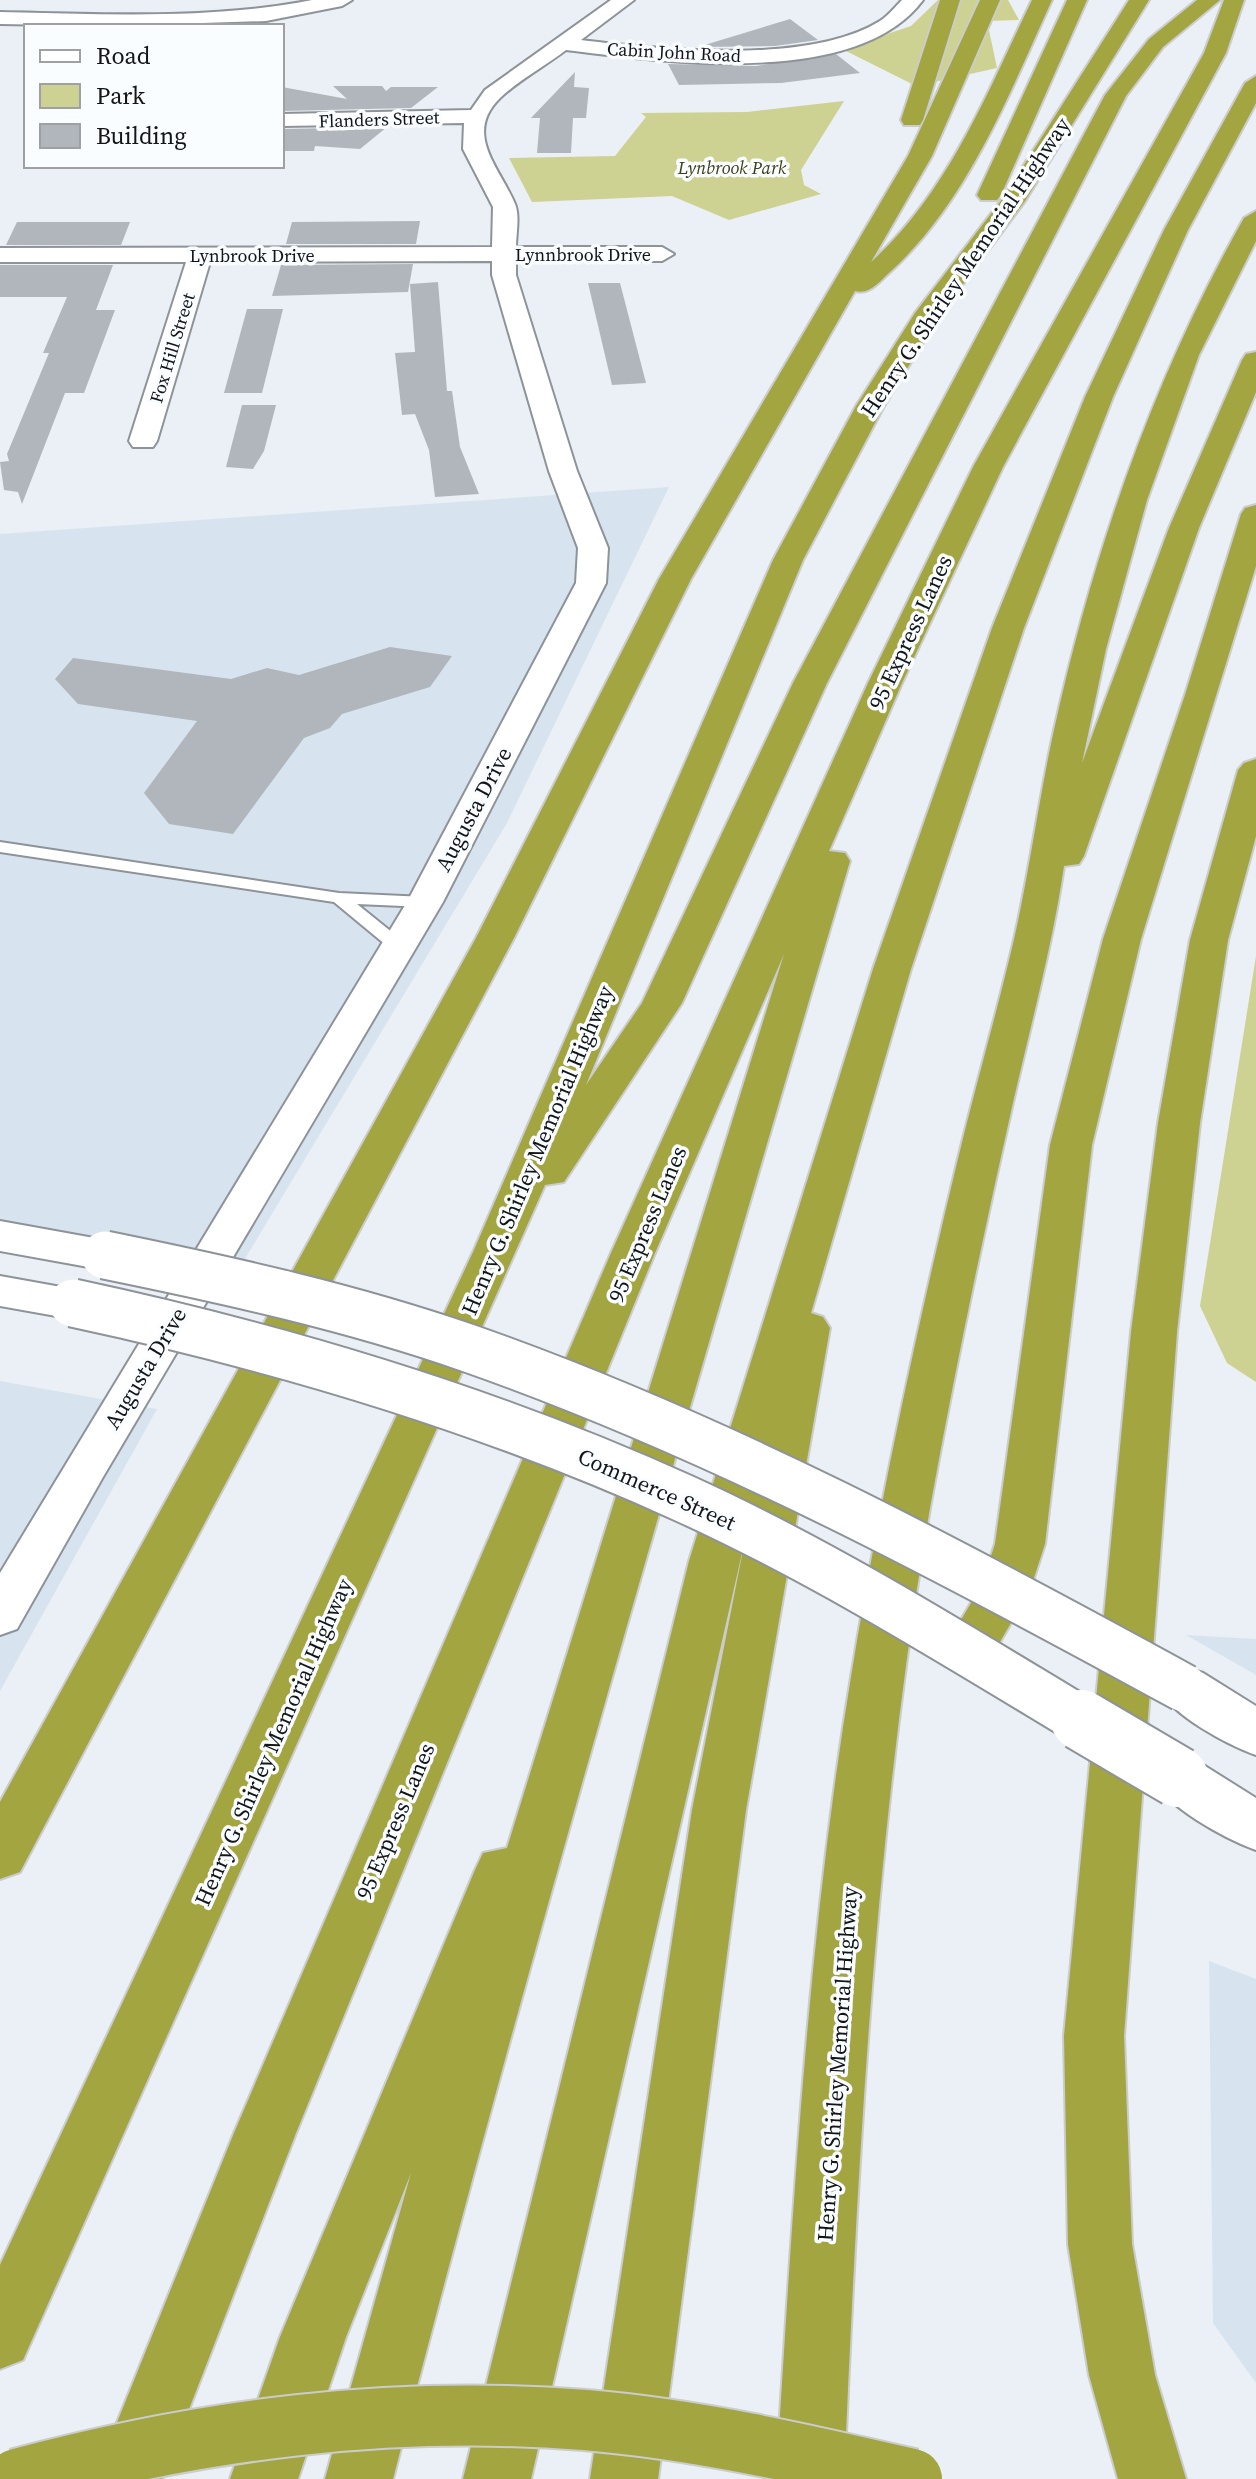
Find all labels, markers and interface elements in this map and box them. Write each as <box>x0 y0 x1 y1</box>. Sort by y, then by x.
legend <box>24 24 284 168</box>
street label: Cabin John Road <box>606 36 742 68</box>
text: Road <box>96 39 151 72</box>
text: Park <box>96 79 146 112</box>
street label: Flanders Street <box>318 104 440 134</box>
street label: Henry G. Shirley Memorial Highway <box>853 111 1077 423</box>
text: Building <box>96 119 187 152</box>
park label: Lynbrook Park <box>677 155 787 180</box>
street label: Lynnbrook Drive <box>515 242 651 267</box>
street label: Lynbrook Drive <box>189 243 315 268</box>
street label: Fox Hill Street <box>143 290 201 406</box>
street label: 95 Express Lanes <box>861 550 959 714</box>
street label: Augusta Drive <box>428 741 518 877</box>
street label: Henry G. Shirley Memorial Highway <box>454 980 621 1319</box>
street label: 95 Express Lanes <box>601 1141 693 1307</box>
street label: Augusta Drive <box>97 1302 193 1434</box>
street label: Commerce Street <box>573 1441 741 1538</box>
street label: Henry G. Shirley Memorial Highway <box>187 1573 359 1910</box>
street label: 95 Express Lanes <box>349 1738 441 1904</box>
street label: Henry G. Shirley Memorial Highway <box>810 1885 864 2242</box>

